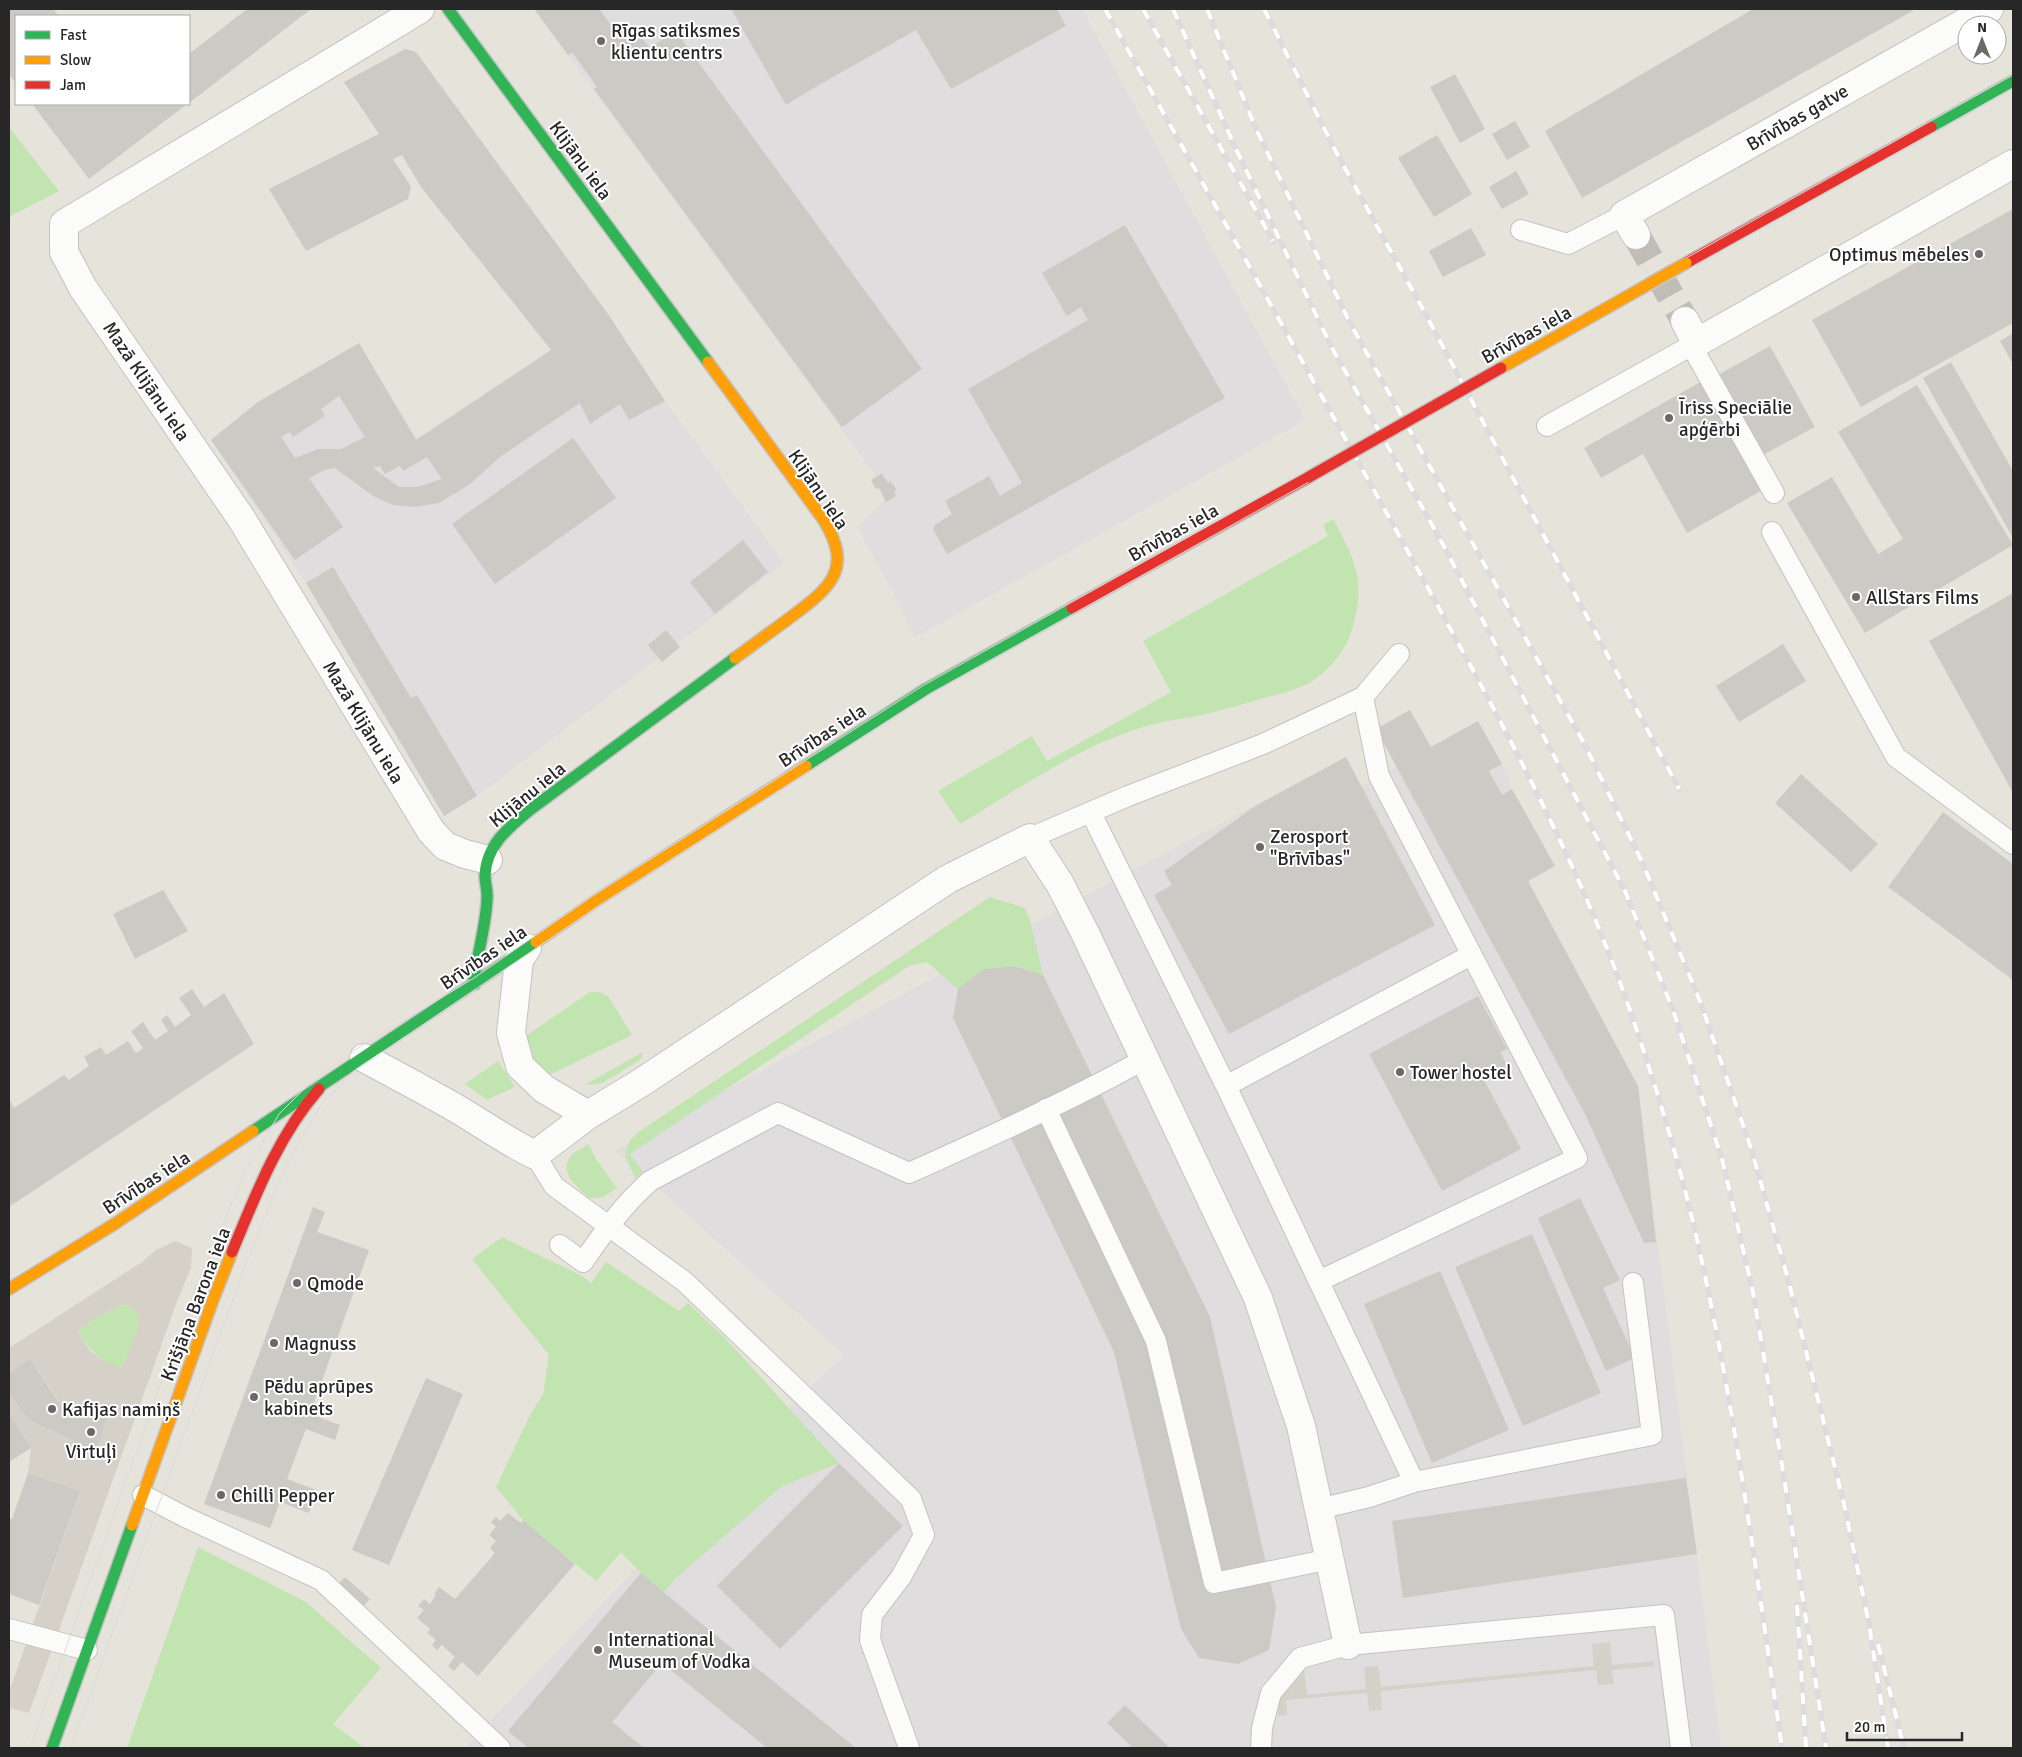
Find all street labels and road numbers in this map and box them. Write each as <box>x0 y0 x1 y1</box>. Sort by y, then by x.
street label: Brīvības gatve <box>1742 79 1853 157</box>
street label: Klijānu iela <box>544 116 617 205</box>
street label: Brīvības iela <box>1477 300 1576 369</box>
street label: Mazā Klijānu iela <box>97 317 195 446</box>
street label: Klijānu iela <box>783 445 854 534</box>
street label: Brīvības iela <box>1124 498 1223 567</box>
street label: Mazā Klijānu iela <box>317 657 409 788</box>
street label: Brīvības iela <box>774 699 871 773</box>
street label: Klijānu iela <box>484 757 571 833</box>
street label: Brīvības iela <box>436 920 532 996</box>
street label: Brīvības iela <box>98 1146 195 1220</box>
street label: Krišjāņa Barona iela <box>156 1224 236 1385</box>

